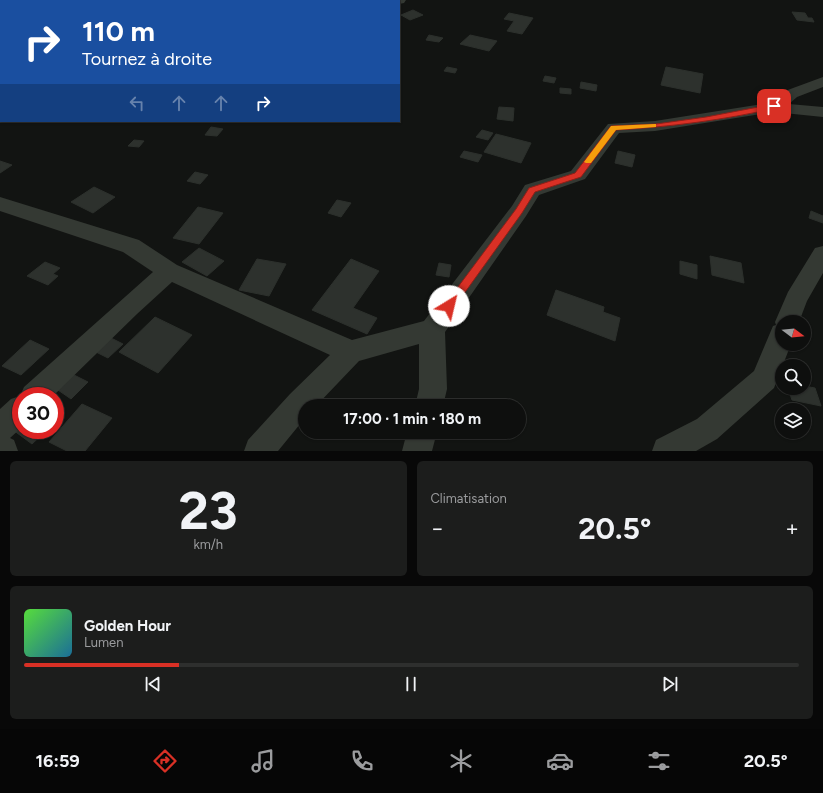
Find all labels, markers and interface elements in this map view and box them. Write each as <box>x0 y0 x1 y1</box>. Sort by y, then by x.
text: 110 m <box>82 14 155 48</box>
icon: right <box>16 16 68 68</box>
text: Tournez à droite <box>82 48 212 70</box>
pin <box>757 89 791 123</box>
icon: left <box>126 92 148 114</box>
icon: ahead <box>168 92 190 114</box>
icon: ahead <box>210 92 232 114</box>
icon: right <box>252 92 274 114</box>
icon: arrive <box>763 95 785 117</box>
position arrow <box>428 285 470 327</box>
north arrow <box>775 315 811 351</box>
map controls <box>775 315 811 439</box>
button: search <box>775 359 811 395</box>
speed limit sign: 30 <box>12 387 64 439</box>
button: layers <box>775 403 811 439</box>
text: 17:00 · 1 min · 180 m <box>343 410 481 428</box>
text: 23 <box>179 480 238 542</box>
text: Climatisation <box>431 491 507 506</box>
text: 20.5° <box>578 510 651 547</box>
text: − <box>431 515 444 542</box>
text: + <box>785 515 799 542</box>
text: km/h <box>193 537 223 552</box>
text: Golden Hour <box>84 617 171 635</box>
text: Lumen <box>84 635 123 650</box>
icon: previous <box>142 673 164 695</box>
icon: pause <box>400 673 422 695</box>
icon: next <box>659 673 681 695</box>
icon: directions <box>151 747 179 775</box>
icon: music <box>249 747 277 775</box>
icon: phone <box>348 747 376 775</box>
icon: climate <box>447 747 475 775</box>
icon: car <box>546 747 574 775</box>
icon: filters <box>645 747 673 775</box>
text: 16:59 <box>35 750 80 772</box>
text: 20.5° <box>744 750 788 772</box>

